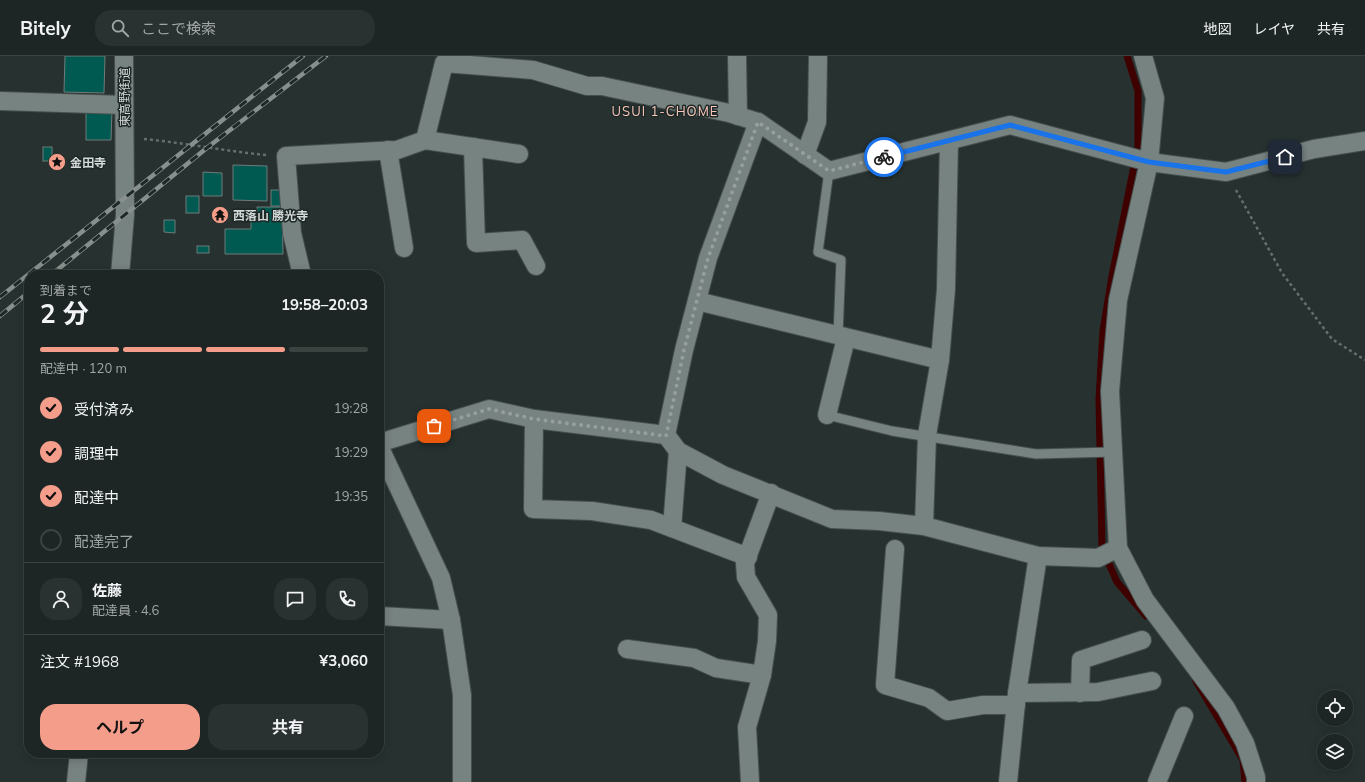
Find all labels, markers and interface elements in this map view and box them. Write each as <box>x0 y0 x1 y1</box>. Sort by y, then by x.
search box <box>95 10 375 46</box>
text: Bitely <box>20 16 71 40</box>
icon: search <box>109 17 131 39</box>
text: ここで検索 <box>141 19 216 38</box>
text: 地図 <box>1203 20 1231 38</box>
text: レイヤ <box>1253 20 1295 38</box>
text: 共有 <box>1317 20 1345 38</box>
street label: 東高野街道 <box>117 67 132 127</box>
district label: USUI 1-CHOME <box>612 103 718 119</box>
courier <box>864 137 904 177</box>
pin <box>1268 140 1302 174</box>
icon: bike <box>873 146 895 168</box>
icon: home <box>1274 146 1296 168</box>
place icon: 金田寺 <box>47 152 67 172</box>
place label: 金田寺 <box>70 155 106 170</box>
temple icon: 西落山 勝光寺 <box>210 205 230 225</box>
place label: 西落山 勝光寺 <box>233 208 308 223</box>
text: 到着まで <box>40 282 92 298</box>
text: 19:58–20:03 <box>281 295 368 314</box>
text: 2 分 <box>40 297 89 330</box>
text: 配達中 · 120 m <box>40 360 127 376</box>
icon: check <box>40 397 62 419</box>
text: 受付済み <box>74 400 134 419</box>
text: 19:28 <box>334 400 368 416</box>
pin <box>417 409 451 443</box>
icon: bag <box>423 415 445 437</box>
icon: check <box>40 441 62 463</box>
text: 調理中 <box>74 444 119 463</box>
text: 19:29 <box>334 444 368 460</box>
icon: check <box>40 485 62 507</box>
text: 配達中 <box>74 488 119 507</box>
text: 19:35 <box>334 488 368 504</box>
text: 配達完了 <box>74 532 134 551</box>
button: person <box>40 578 82 620</box>
button: chat <box>274 578 316 620</box>
button: phone <box>326 578 368 620</box>
text: 佐藤 <box>92 581 122 600</box>
text: 配達員 · 4.6 <box>92 602 159 618</box>
text: ¥3,060 <box>319 651 368 670</box>
text: 注文 #1968 <box>40 652 119 671</box>
map controls <box>1317 690 1353 770</box>
button: locate <box>1317 690 1353 726</box>
button: ヘルプ <box>40 704 200 750</box>
button: 共有 <box>208 704 368 750</box>
button: layers <box>1317 734 1353 770</box>

